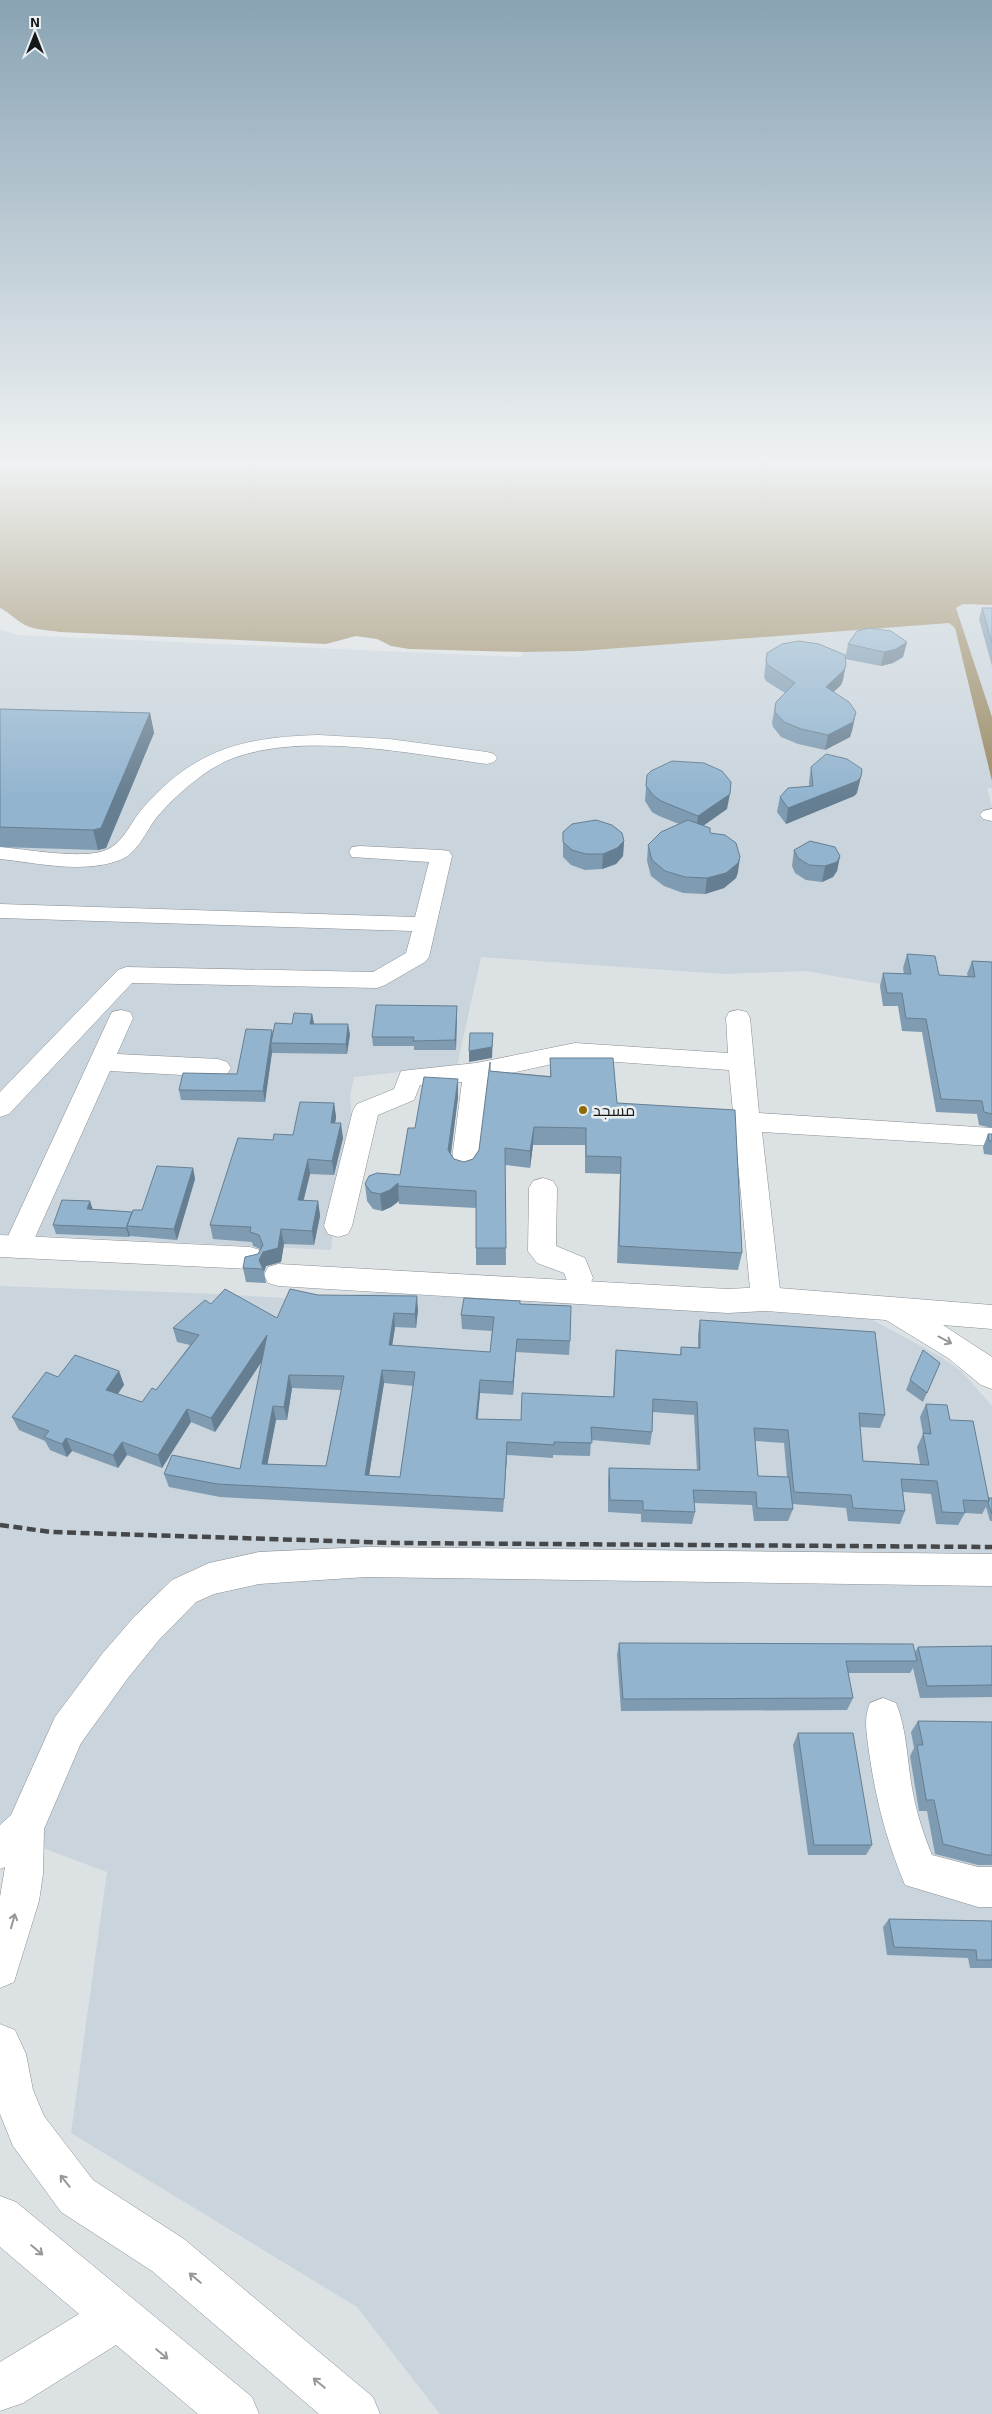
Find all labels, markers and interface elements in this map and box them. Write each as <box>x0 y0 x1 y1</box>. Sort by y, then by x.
text: N <box>30 9 40 35</box>
north arrow <box>10 10 60 60</box>
place label: مسجد <box>593 1095 635 1125</box>
marker: مسجد <box>577 1104 589 1116</box>
one-way arrow <box>938 1335 953 1345</box>
one-way arrow <box>9 1914 19 1930</box>
one-way arrow <box>60 2175 71 2188</box>
one-way arrow <box>31 2244 44 2255</box>
one-way arrow <box>188 2272 201 2284</box>
one-way arrow <box>155 2348 168 2359</box>
one-way arrow <box>313 2377 326 2388</box>

